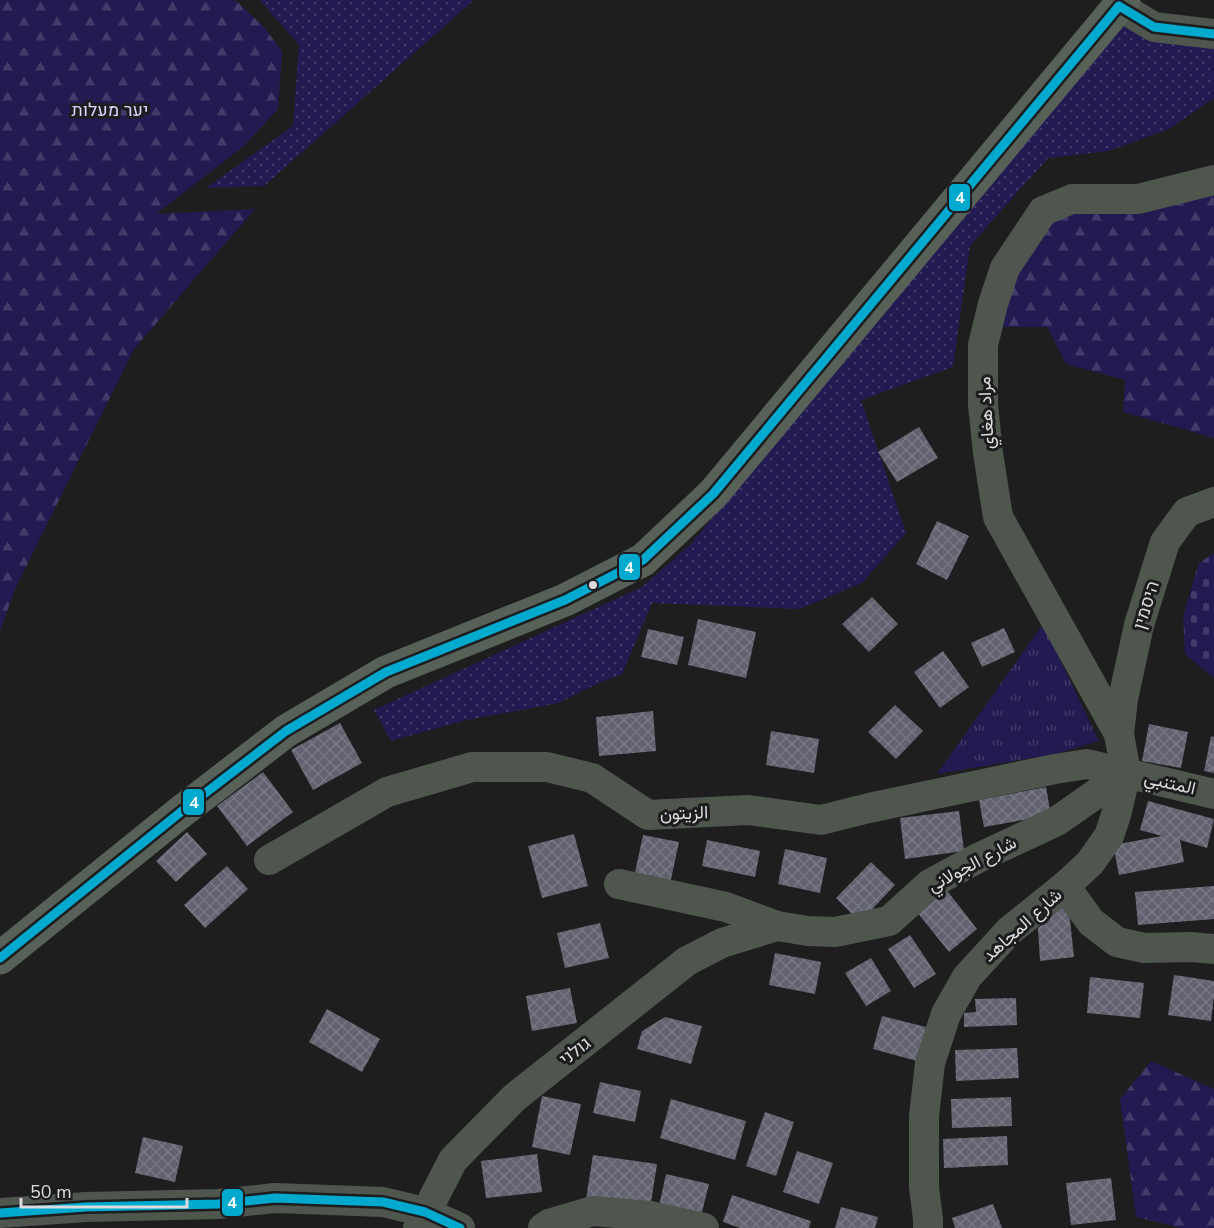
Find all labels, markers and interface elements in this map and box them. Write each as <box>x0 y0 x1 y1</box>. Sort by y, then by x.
park label: יער מעלות <box>72 98 148 122</box>
line badge: 4 <box>948 183 971 212</box>
text: 4 <box>955 187 965 209</box>
street label: مراد هغاي <box>972 376 1003 450</box>
line badge: 4 <box>618 553 641 581</box>
text: 4 <box>624 557 634 579</box>
street label: היסמין <box>1127 578 1165 632</box>
unlabelled marker <box>587 579 599 591</box>
street label: المتنبي <box>1141 765 1198 803</box>
line badge: 4 <box>182 788 205 816</box>
text: 4 <box>189 792 199 814</box>
street label: الزيتون <box>659 800 709 826</box>
street label: شارع الجولاني <box>923 831 1022 900</box>
street label: شارع المجاهد <box>977 883 1067 967</box>
street label: גולני <box>554 1031 596 1071</box>
scale bar <box>21 1171 188 1209</box>
text: 50 m <box>30 1180 72 1204</box>
line badge: 4 <box>221 1188 244 1217</box>
text: 4 <box>227 1192 237 1214</box>

